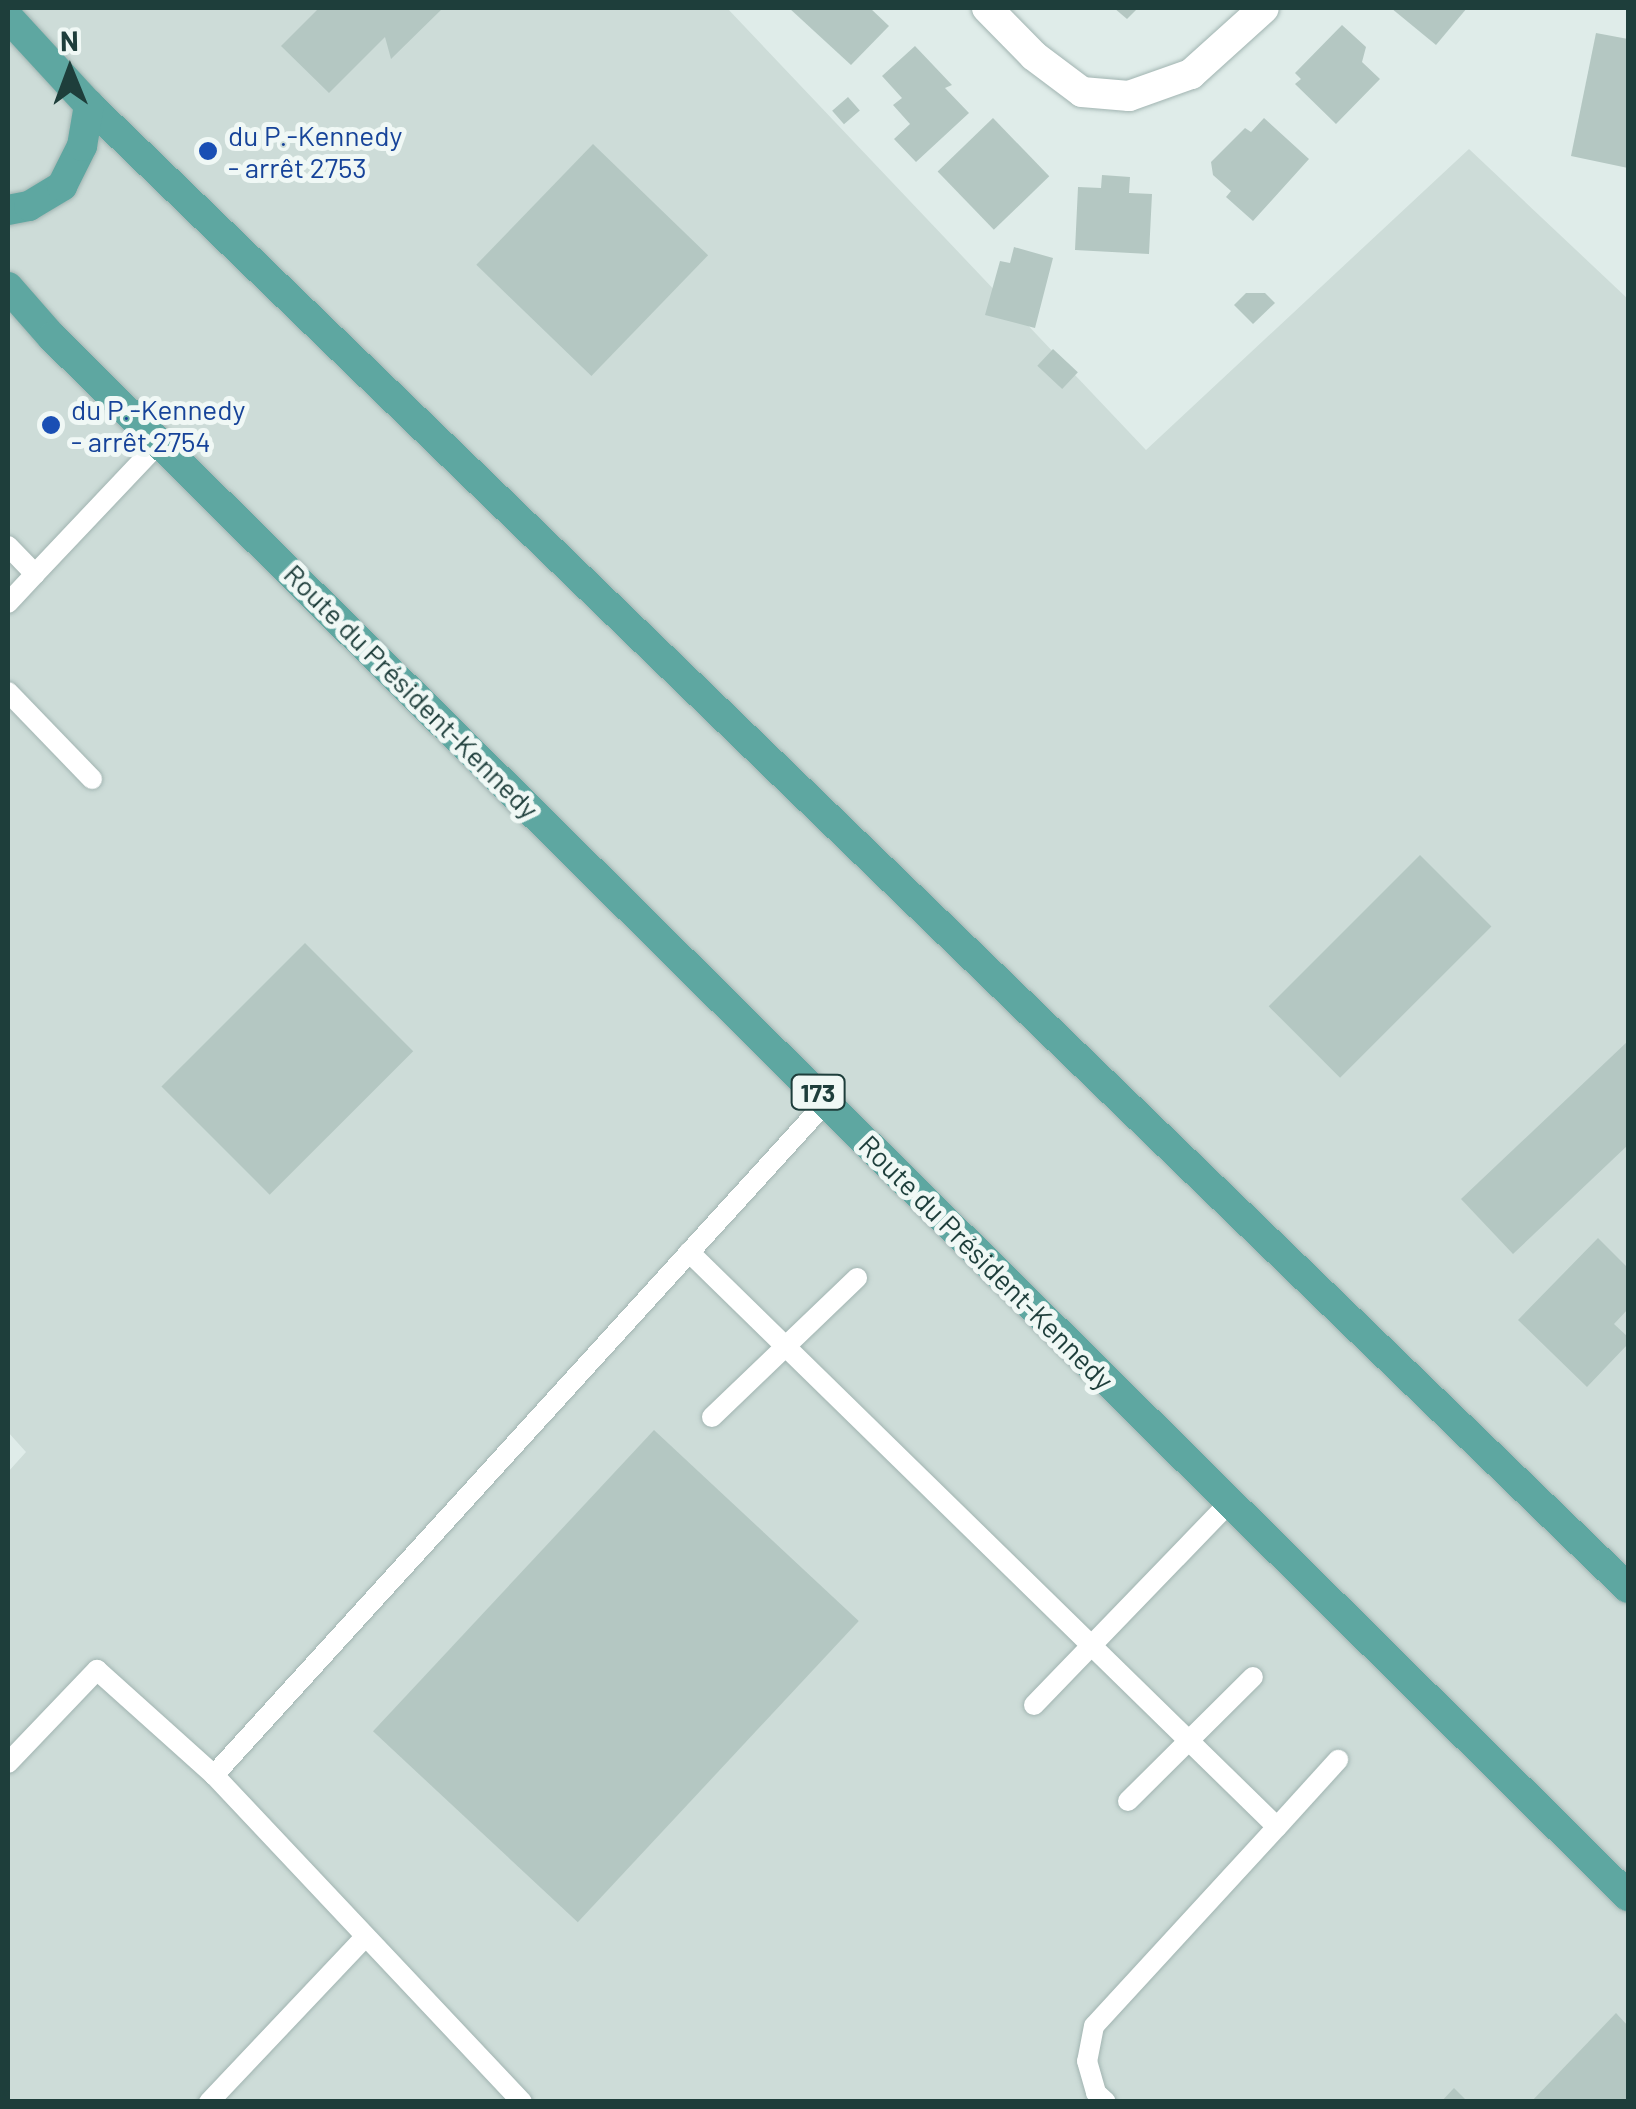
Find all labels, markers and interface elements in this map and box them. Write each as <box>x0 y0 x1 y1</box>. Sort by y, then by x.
north arrow <box>20 20 120 120</box>
text: N <box>60 23 79 57</box>
place label: du P.-Kennedy - arrêt 2753 <box>228 118 402 184</box>
marker: du P.-Kennedy - arrêt 2753 <box>197 140 219 162</box>
place label: du P.-Kennedy - arrêt 2754 <box>71 392 245 458</box>
marker: du P.-Kennedy - arrêt 2754 <box>40 414 62 436</box>
street label: Route du Président-Kennedy <box>278 557 546 825</box>
road number: 173 <box>790 1072 846 1112</box>
street label: Route du Président-Kennedy <box>853 1128 1121 1396</box>

